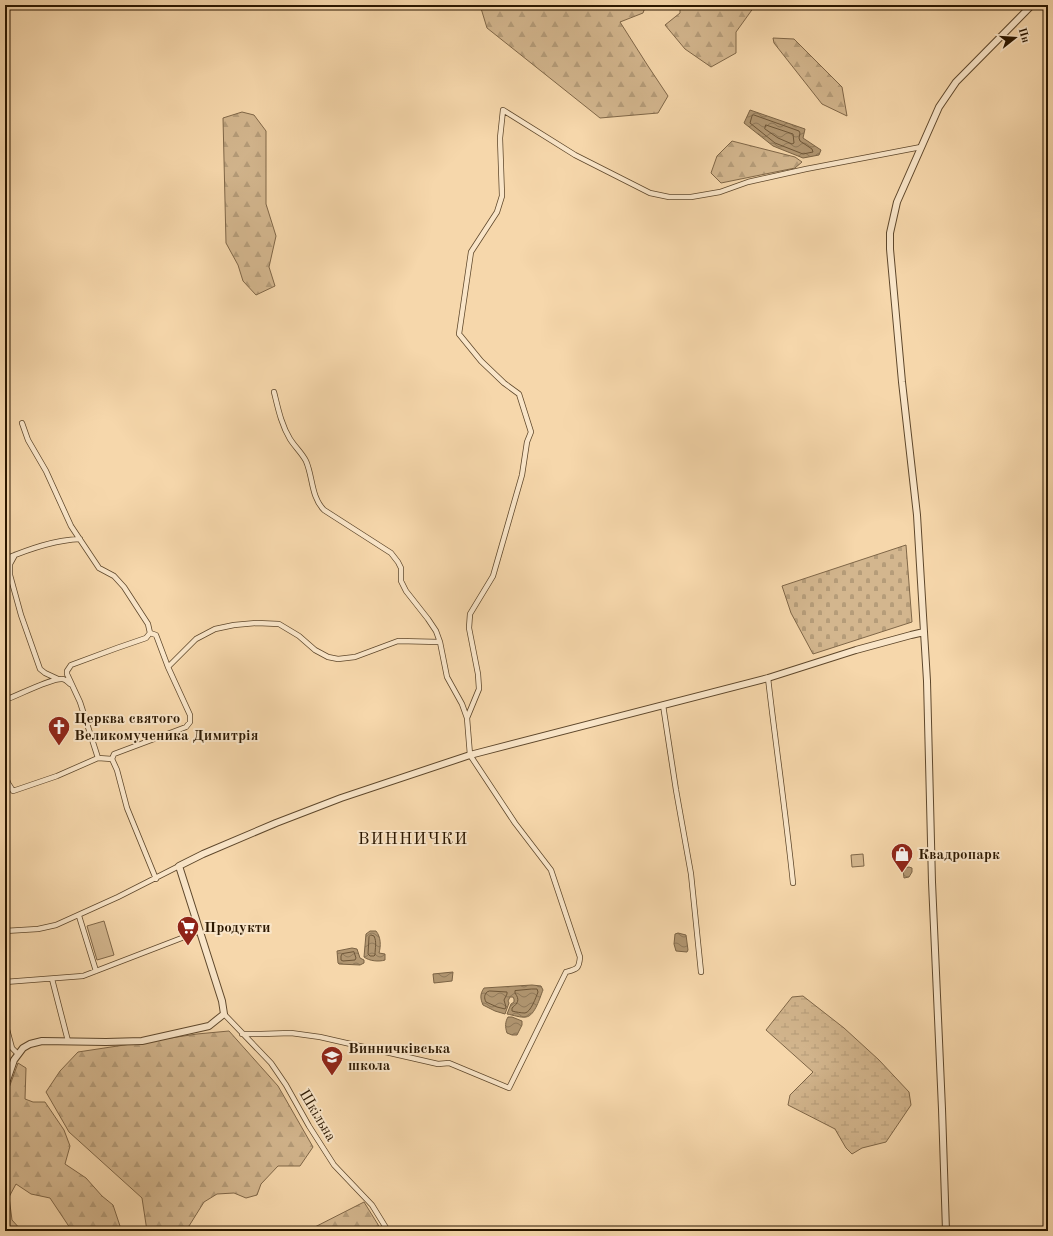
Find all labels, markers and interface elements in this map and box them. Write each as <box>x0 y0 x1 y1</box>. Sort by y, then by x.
north arrow <box>995 18 1035 58</box>
text: Пн <box>1016 27 1031 44</box>
place label: Церква святого Великомученика Димитрія <box>74 712 259 744</box>
church icon: Церква святого Великомученика Димитрія <box>46 714 72 747</box>
district label: ВИННИЧКИ <box>358 831 468 848</box>
shop icon: Квадропарк <box>889 841 915 874</box>
place label: Квадропарк <box>918 848 1000 863</box>
supermarket icon: Продукти <box>175 914 201 947</box>
place label: Продукти <box>204 921 271 936</box>
place label: Винничківська школа <box>348 1042 451 1074</box>
school or university icon: Винничківська школа <box>319 1044 345 1077</box>
street label: Шкільна <box>295 1087 338 1145</box>

